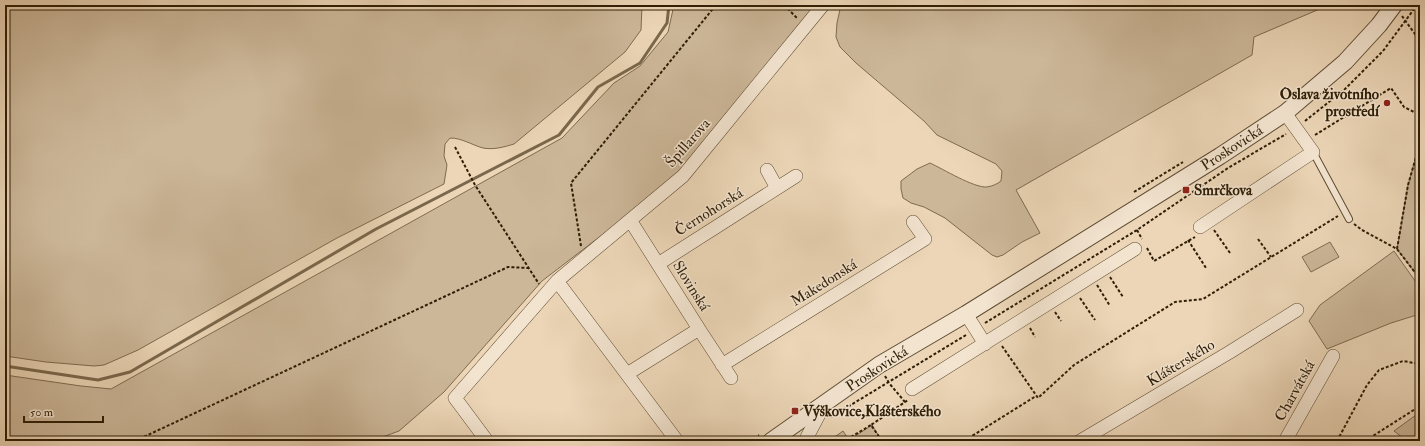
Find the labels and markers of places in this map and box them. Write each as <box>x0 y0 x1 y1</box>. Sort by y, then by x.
place label: Oslava životního prostředí <box>1280 85 1381 122</box>
marker: Oslava životního prostředí <box>1382 98 1392 108</box>
place label: Smrčkova <box>1194 181 1253 200</box>
marker: Smrčkova <box>1181 185 1191 195</box>
place label: Výškovice,Klášterského <box>802 402 942 422</box>
marker: Výškovice,Klášterského <box>790 406 800 416</box>

